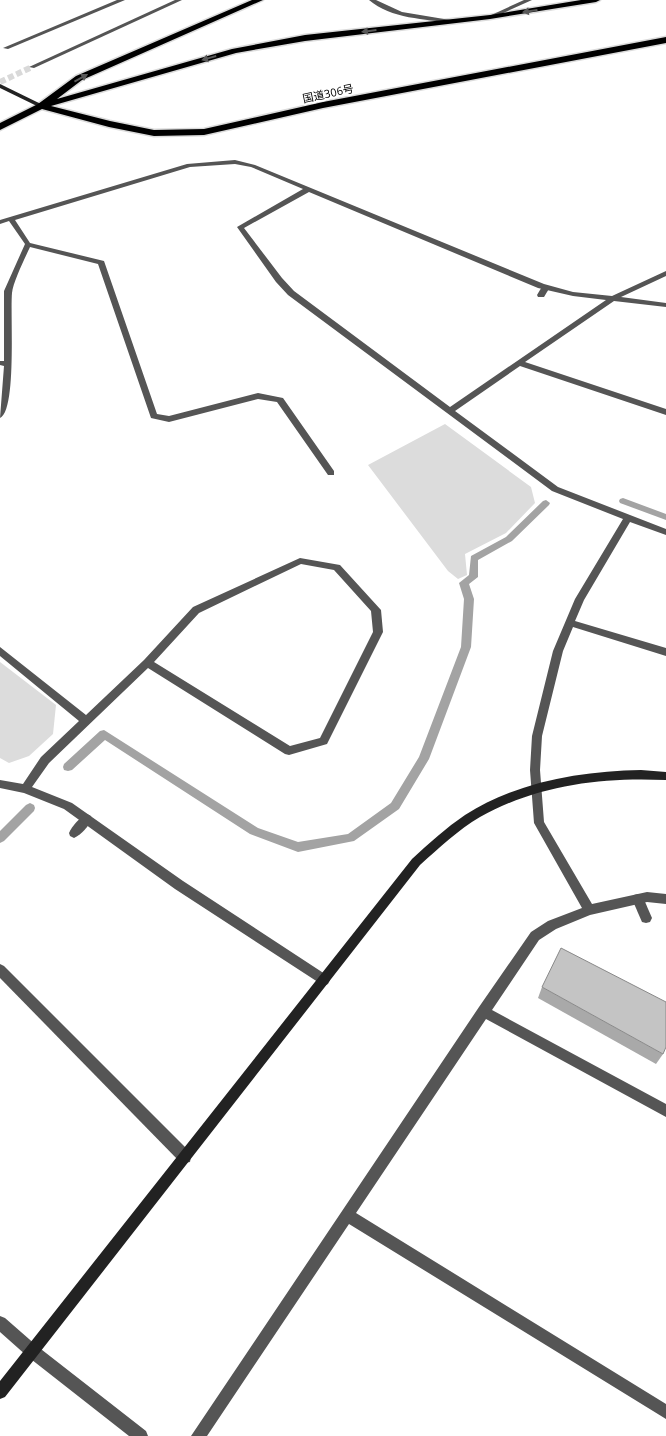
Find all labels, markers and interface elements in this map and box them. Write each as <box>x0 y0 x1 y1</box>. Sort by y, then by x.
one-way arrow <box>522 7 538 15</box>
one-way arrow <box>361 27 377 35</box>
one-way arrow <box>202 55 217 63</box>
one-way arrow <box>74 74 89 82</box>
street label: 国道306号 <box>301 80 355 106</box>

